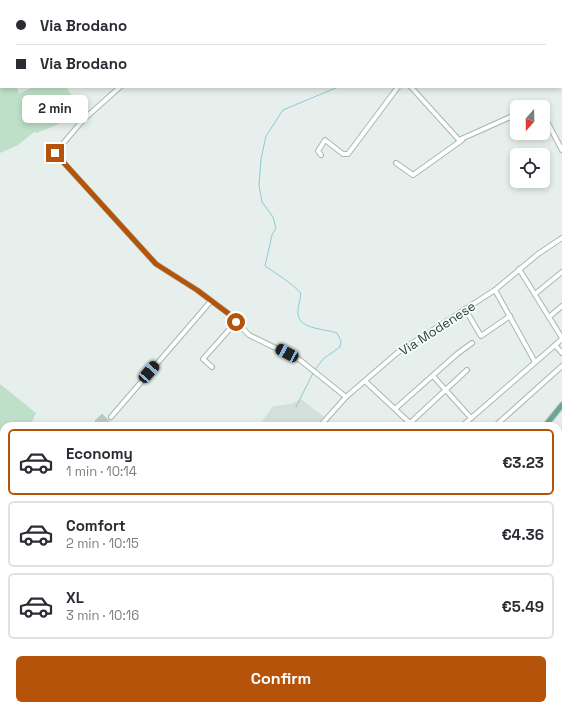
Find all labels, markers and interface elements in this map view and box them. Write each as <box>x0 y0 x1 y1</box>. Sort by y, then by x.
text: Via Brodano <box>40 16 127 35</box>
text: Via Brodano <box>40 54 127 73</box>
callout: 2 min <box>22 95 88 123</box>
text: 2 min <box>38 100 72 117</box>
north arrow <box>510 100 550 140</box>
map controls <box>510 100 550 188</box>
route end <box>46 144 64 162</box>
button: locate <box>510 148 550 188</box>
street label: Via Modenese <box>396 297 479 359</box>
route start <box>227 313 245 331</box>
car <box>274 342 300 364</box>
car <box>137 359 161 385</box>
icon: car <box>18 444 54 480</box>
text: Economy <box>66 444 133 463</box>
text: €3.23 <box>502 453 544 472</box>
text: 1 min · 10:14 <box>66 463 137 480</box>
icon: car <box>18 516 54 552</box>
text: Comfort <box>66 516 126 535</box>
text: €4.36 <box>501 525 544 544</box>
text: 2 min · 10:15 <box>66 535 139 552</box>
icon: car <box>18 588 54 624</box>
text: XL <box>66 588 84 607</box>
text: €5.49 <box>502 597 544 616</box>
text: 3 min · 10:16 <box>66 607 139 624</box>
button: Confirm <box>16 656 546 702</box>

